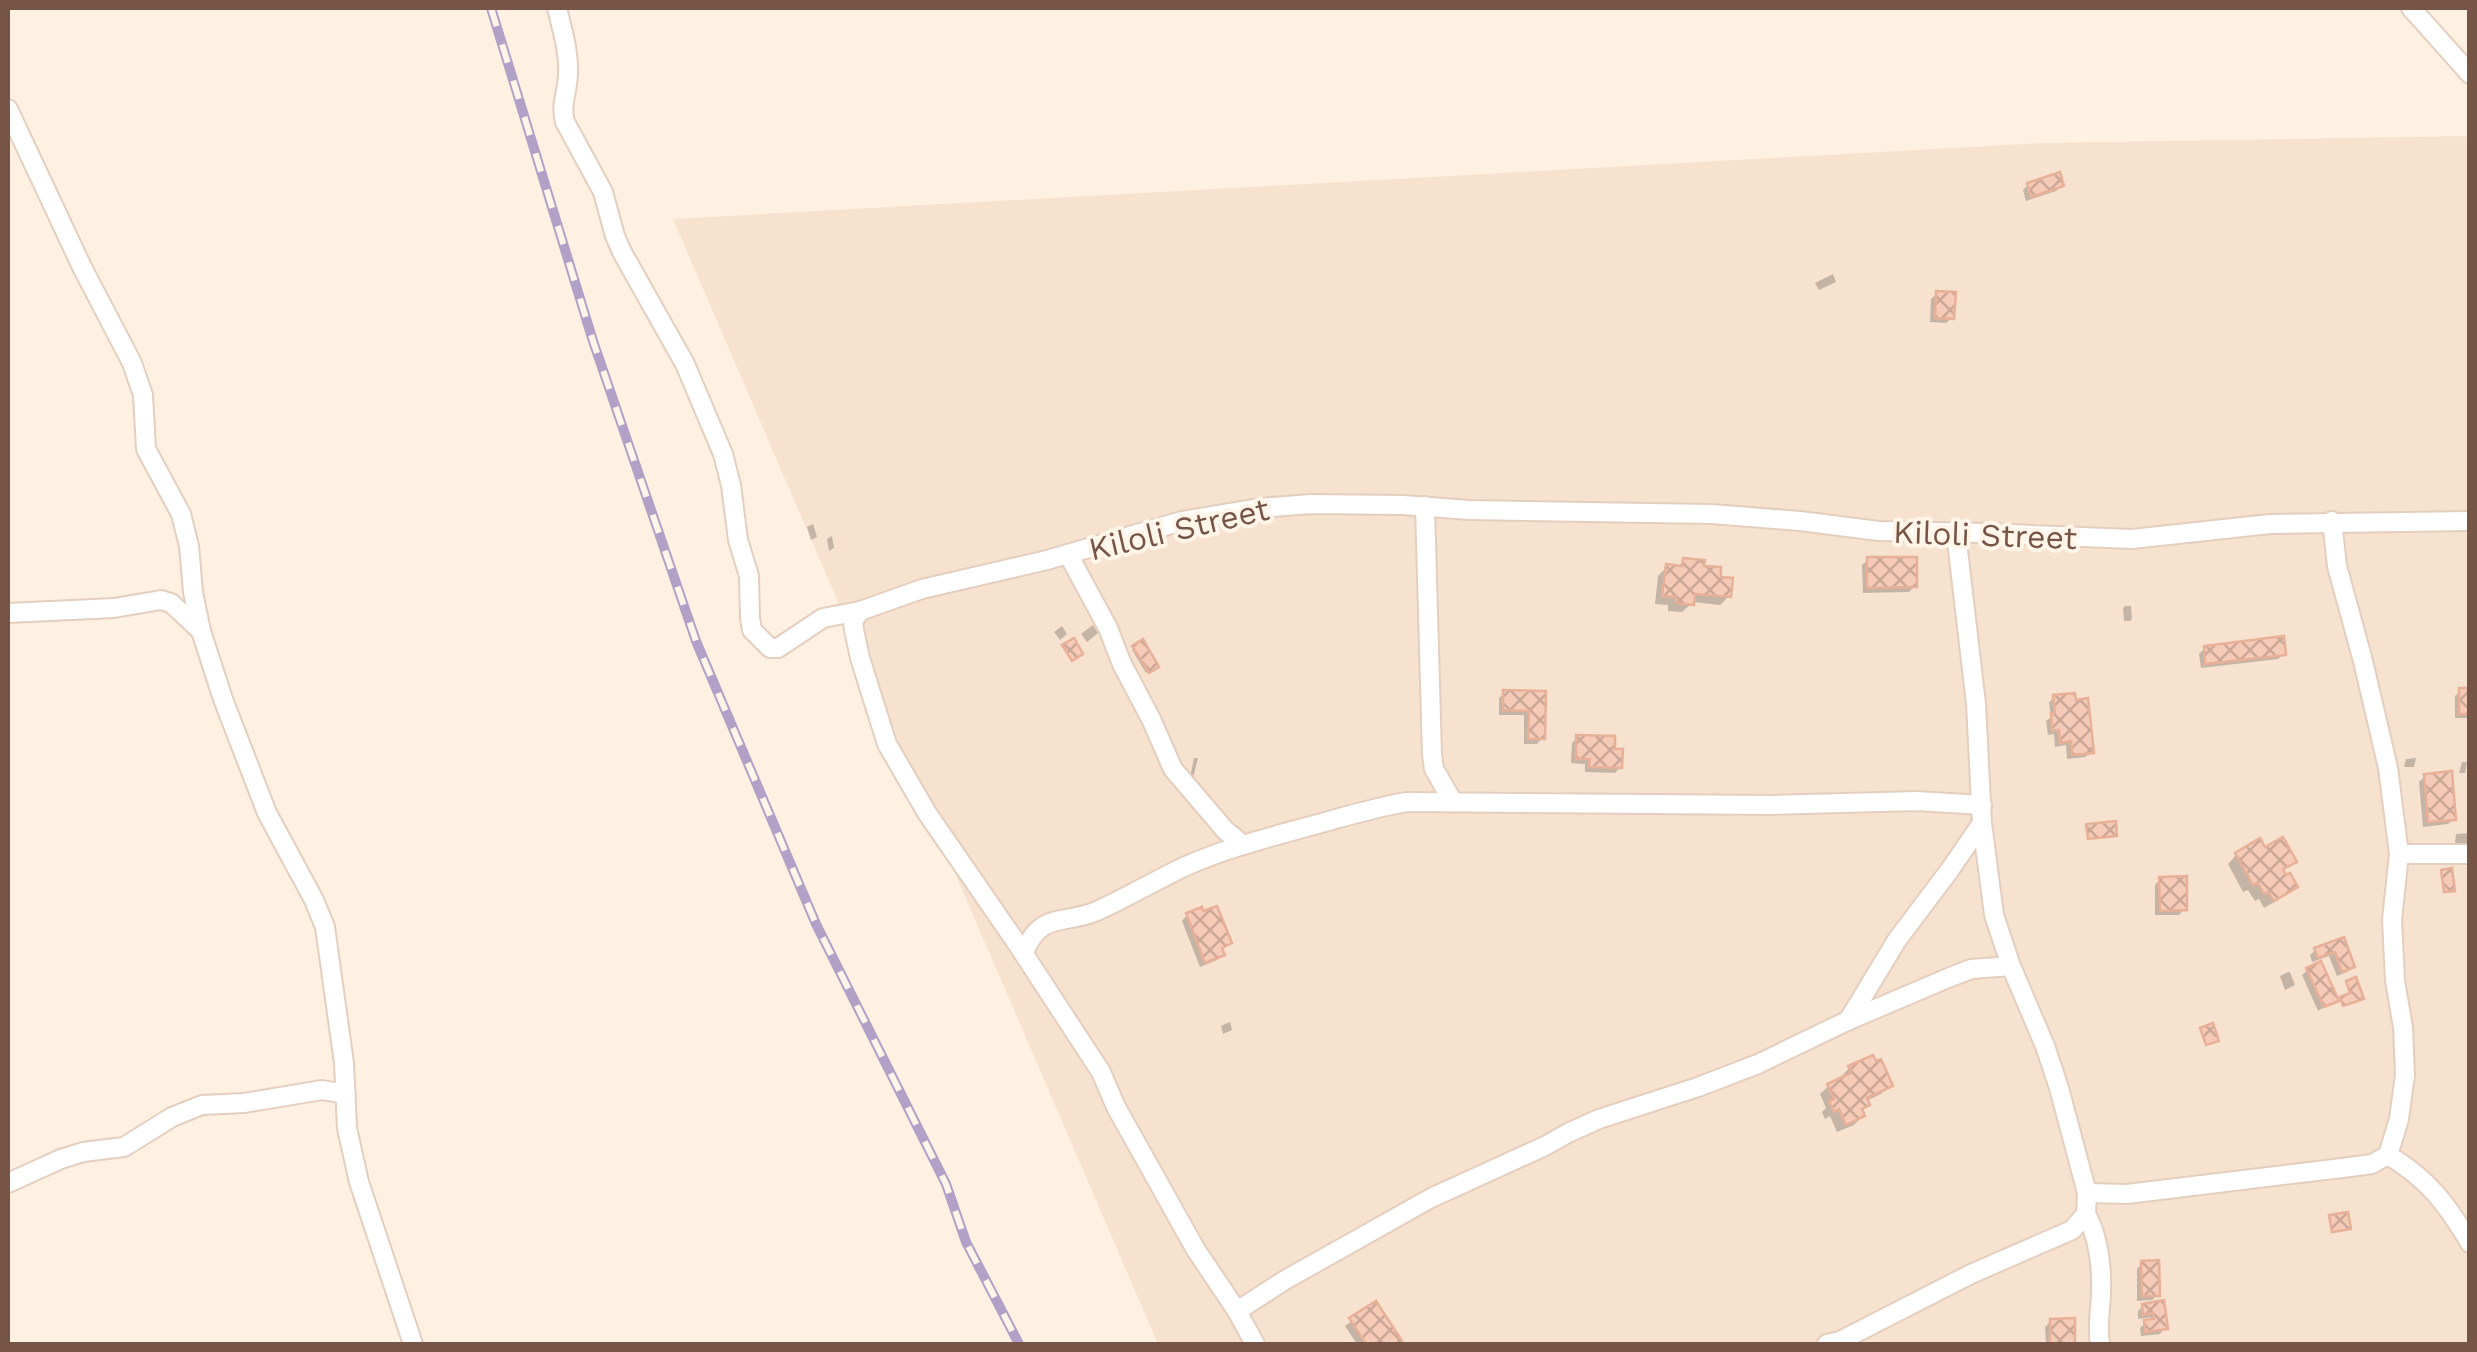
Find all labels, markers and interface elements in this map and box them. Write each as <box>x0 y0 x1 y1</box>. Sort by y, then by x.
street label: Kiloli Street <box>1085 490 1273 568</box>
street label: Kiloli Street <box>1892 513 2078 557</box>

